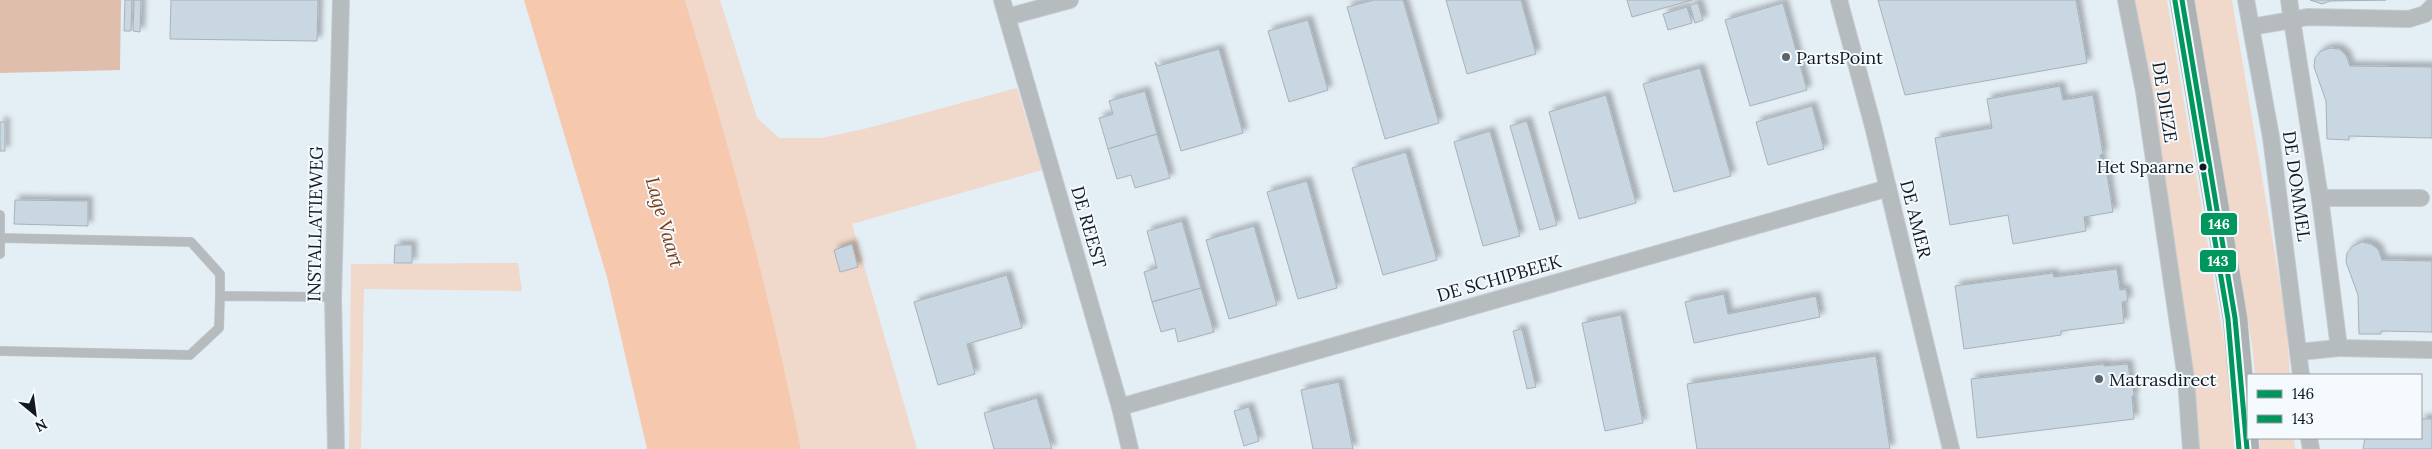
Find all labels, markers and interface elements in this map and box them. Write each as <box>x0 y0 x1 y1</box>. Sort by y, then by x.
place label: PartsPoint <box>1796 46 1883 69</box>
marker: PartsPoint <box>1780 51 1792 63</box>
street label: DE DIEZE <box>2147 60 2183 144</box>
street label: DE DOMMEL <box>2278 129 2316 243</box>
street label: INSTALLATIEWEG <box>302 146 328 302</box>
place label: Het Spaarne <box>2097 156 2194 178</box>
marker: Het Spaarne <box>2198 162 2208 172</box>
water label: Lage Vaart <box>641 174 689 270</box>
street label: DE AMER <box>1895 178 1937 261</box>
street label: DE REEST <box>1066 183 1112 271</box>
line badge: 146 <box>2200 212 2238 236</box>
text: 146 <box>2208 215 2230 233</box>
street label: DE SCHIPBEEK <box>1434 249 1565 307</box>
line badge: 143 <box>2199 249 2237 273</box>
text: 143 <box>2207 252 2229 270</box>
place label: Matrasdirect <box>2109 368 2217 391</box>
marker: Matrasdirect <box>2093 373 2105 385</box>
legend <box>2247 374 2422 439</box>
text: 146 <box>2292 384 2314 403</box>
north arrow <box>10 389 60 439</box>
text: 143 <box>2292 409 2314 428</box>
text: N <box>32 415 50 436</box>

